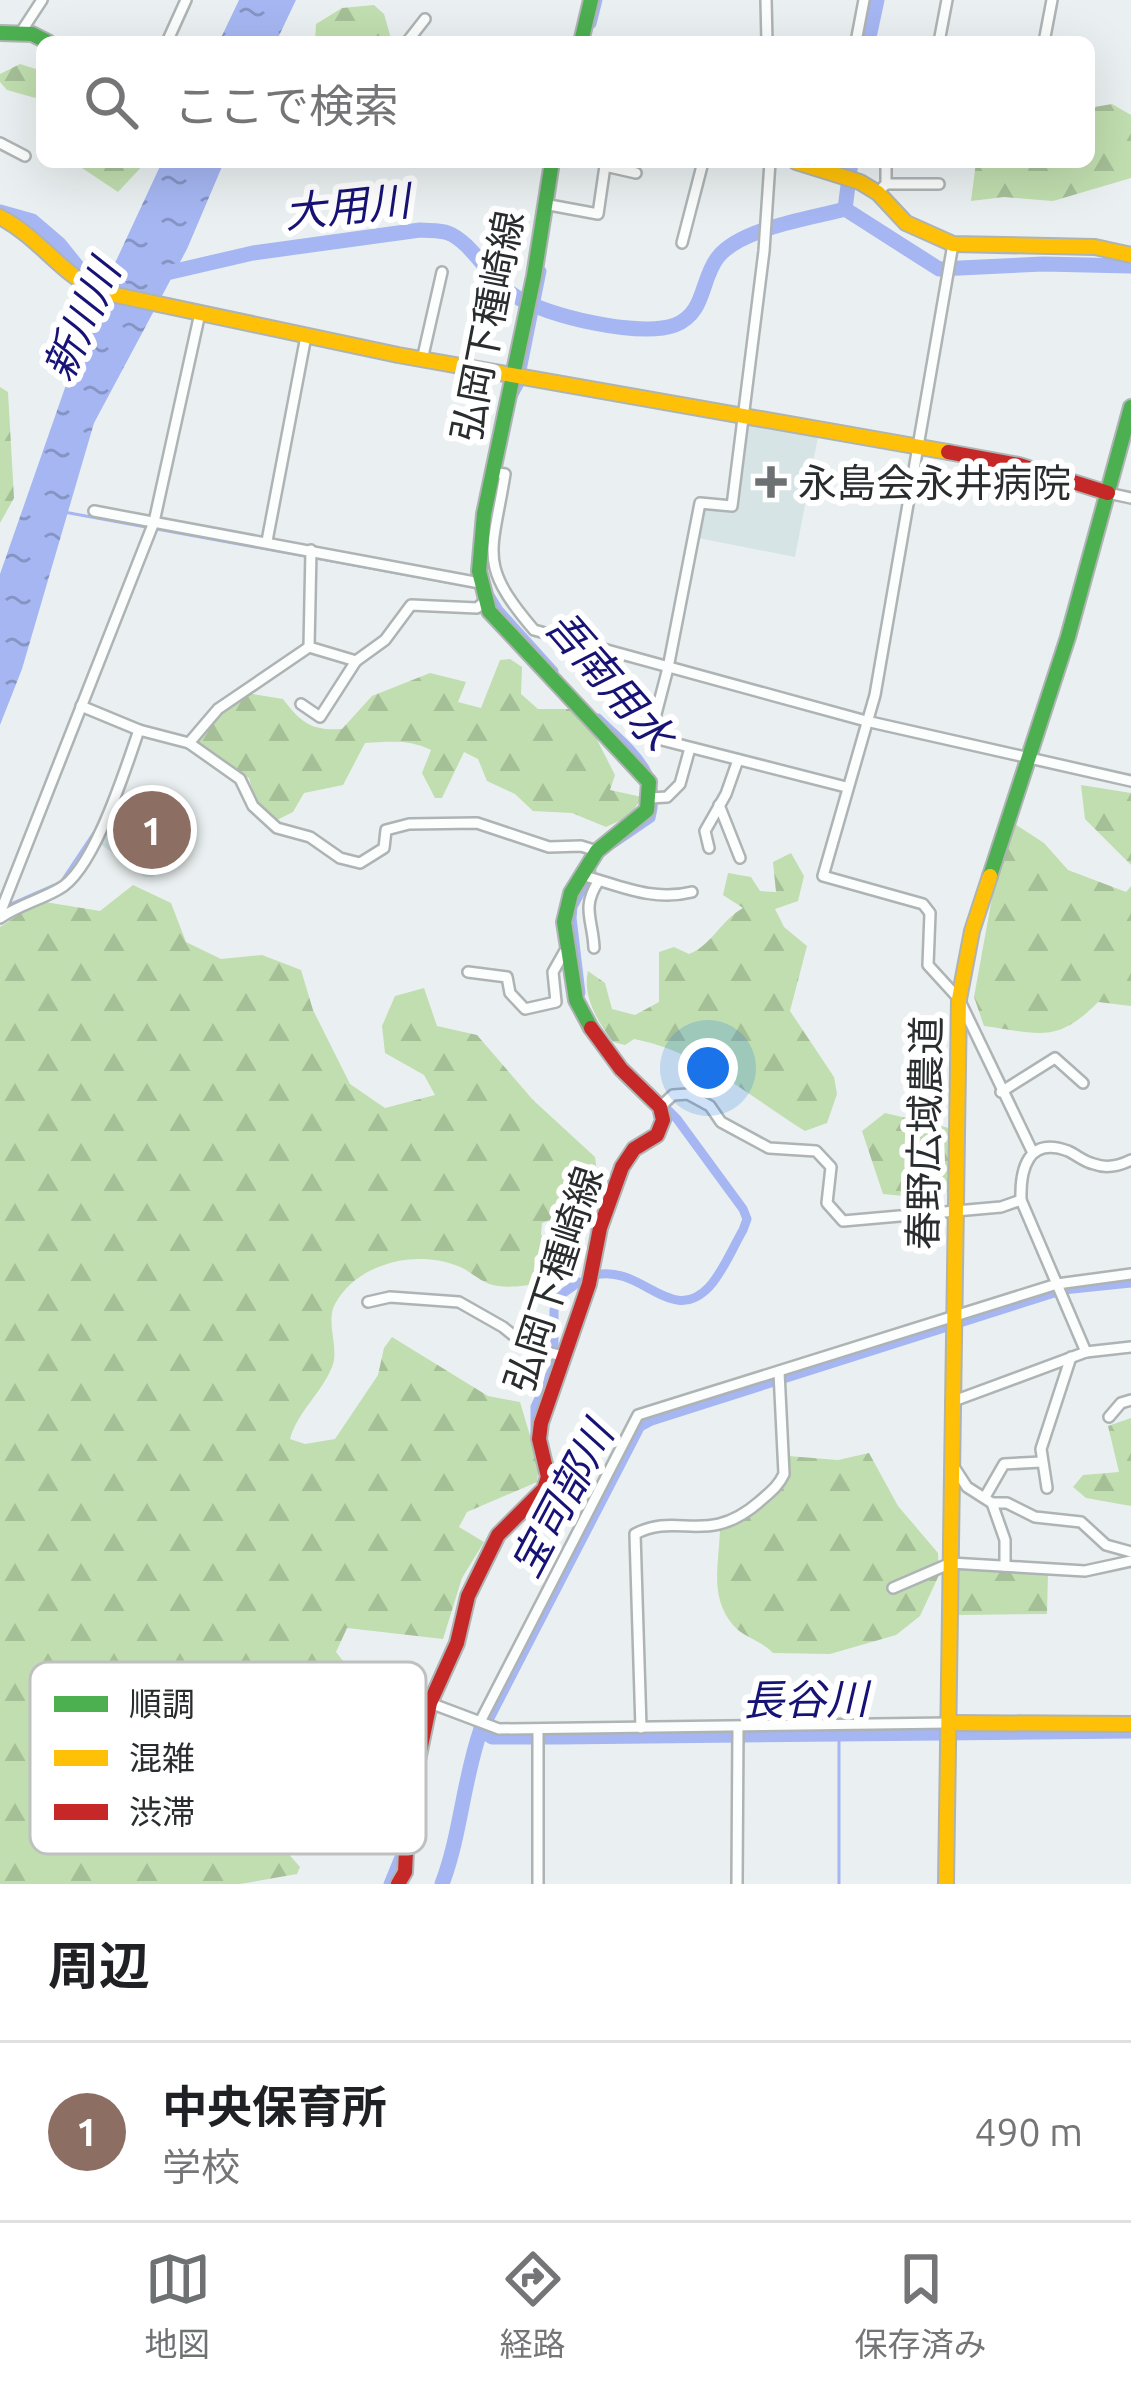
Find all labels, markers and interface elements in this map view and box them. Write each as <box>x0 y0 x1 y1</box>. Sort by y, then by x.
search box <box>36 36 1095 168</box>
icon: search <box>78 69 144 135</box>
text: ここで検索 <box>174 80 399 131</box>
water label: 大用川 <box>282 176 416 236</box>
street label: 弘岡下種崎線 <box>444 207 530 445</box>
water label: 新川川 <box>34 249 130 387</box>
place label: 永島会永井病院 <box>798 461 1071 504</box>
marker: 永島会永井病院 <box>755 466 787 498</box>
water label: 吾南用水 <box>537 601 685 762</box>
pin: 1 <box>113 785 191 875</box>
street label: 春野広域農道 <box>900 1016 948 1250</box>
your location <box>678 1038 738 1098</box>
street label: 弘岡下種崎線 <box>496 1161 610 1397</box>
water label: 宝司部川 <box>501 1410 623 1584</box>
legend <box>30 1662 426 1854</box>
water label: 長谷川 <box>742 1674 872 1724</box>
text: 順調 <box>129 1685 195 1722</box>
text: 混雑 <box>129 1739 195 1776</box>
text: 渋滞 <box>129 1793 195 1830</box>
text: 周辺 <box>48 1936 150 1994</box>
text: 中央保育所 <box>162 2081 387 2132</box>
text: 1 <box>76 2110 98 2153</box>
text: 490 m <box>974 2110 1083 2153</box>
text: 学校 <box>162 2145 240 2188</box>
tab: 地図 <box>145 2246 211 2366</box>
tab: 経路 <box>500 2246 566 2366</box>
tab: 保存済み <box>855 2246 987 2366</box>

